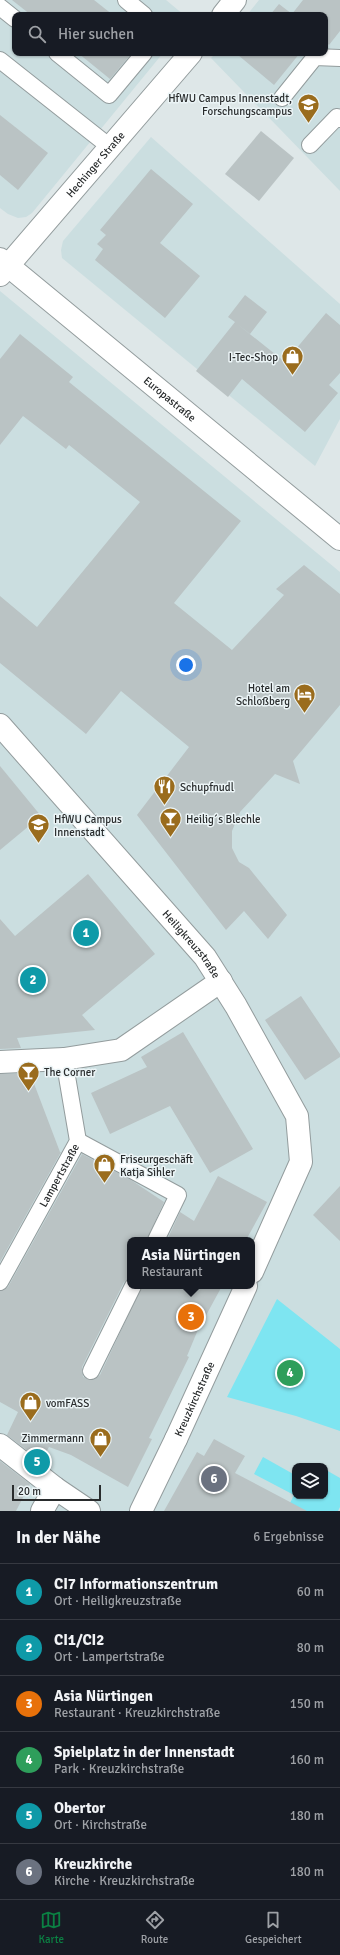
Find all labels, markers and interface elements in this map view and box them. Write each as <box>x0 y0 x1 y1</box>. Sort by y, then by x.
search box <box>12 12 328 56</box>
icon: search <box>26 23 48 45</box>
text: Hier suchen <box>58 25 134 43</box>
school or university icon: HfWU Campus Innenstadt, Forschungscampus <box>295 91 321 124</box>
place label: HfWU Campus Innenstadt, Forschungscampus <box>168 92 292 118</box>
street label: Hechinger Straße <box>64 129 128 200</box>
shop icon: I-Tec-Shop <box>280 344 306 377</box>
place label: I-Tec-Shop <box>229 351 278 364</box>
street label: Europastraße <box>141 374 198 425</box>
your location <box>176 655 196 675</box>
hotel icon: Hotel am Schloßberg <box>292 681 318 714</box>
place label: Hotel am Schloßberg <box>236 682 290 708</box>
restaurant icon: Schupfnudl <box>151 774 177 807</box>
place label: Schupfnudl <box>180 781 234 794</box>
bar icon: Heilig´s Blechle <box>158 806 184 839</box>
school or university icon: HfWU Campus Innenstadt <box>26 812 52 845</box>
place label: HfWU Campus Innenstadt <box>54 813 122 839</box>
place label: Heilig´s Blechle <box>186 813 261 826</box>
street label: Heiligkreuzstraße <box>159 907 223 981</box>
pin: 1 <box>73 918 99 948</box>
pin: 2 <box>20 965 46 995</box>
bar icon: The Corner <box>15 1059 41 1092</box>
place label: The Corner <box>44 1066 95 1079</box>
street label: Lampertstraße <box>37 1142 82 1209</box>
shop icon: Friseurgeschäft Katja Sihler <box>91 1152 117 1185</box>
place label: Friseurgeschäft Katja Sihler <box>120 1153 193 1179</box>
popup <box>127 1237 255 1289</box>
text: Asia Nürtingen <box>142 1246 240 1264</box>
text: Restaurant <box>142 1264 203 1280</box>
pin: 3 <box>178 1302 204 1332</box>
pin: 4 <box>277 1358 303 1388</box>
street label: Kreuzkirchstraße <box>172 1360 218 1439</box>
shop icon: vomFASS <box>17 1390 43 1423</box>
place label: vomFASS <box>46 1397 89 1410</box>
shop icon: Zimmermann <box>87 1425 113 1458</box>
place label: Zimmermann <box>21 1432 84 1445</box>
pin: 5 <box>24 1447 50 1477</box>
map controls <box>292 1463 328 1499</box>
button: layers <box>292 1463 328 1499</box>
pin: 6 <box>201 1464 227 1494</box>
scale bar <box>12 1483 101 1502</box>
text: 20 m <box>18 1485 41 1498</box>
text: In der Nähe <box>16 1527 101 1548</box>
text: 6 Ergebnisse <box>253 1529 324 1545</box>
text: CI7 Informationszentrum <box>54 1575 218 1593</box>
text: 1 <box>25 1584 33 1600</box>
text: 60 m <box>297 1584 324 1600</box>
text: Ort · Heiligkreuzstraße <box>54 1593 181 1609</box>
text: CI1/CI2 <box>54 1631 104 1649</box>
text: 2 <box>25 1640 33 1656</box>
text: 80 m <box>297 1640 324 1656</box>
text: Ort · Lampertstraße <box>54 1649 165 1665</box>
text: Asia Nürtingen <box>54 1687 153 1705</box>
text: 3 <box>25 1696 33 1712</box>
text: 150 m <box>290 1696 324 1712</box>
text: Restaurant · Kreuzkirchstraße <box>54 1705 220 1721</box>
text: Spielplatz in der Innenstadt <box>54 1743 234 1761</box>
text: 4 <box>25 1752 33 1768</box>
text: 160 m <box>290 1752 324 1768</box>
text: Park · Kreuzkirchstraße <box>54 1761 184 1777</box>
text: Obertor <box>54 1799 105 1817</box>
text: 5 <box>25 1808 33 1824</box>
text: 180 m <box>290 1808 324 1824</box>
text: Ort · Kirchstraße <box>54 1817 147 1833</box>
text: Kreuzkirche <box>54 1855 132 1873</box>
text: 6 <box>25 1864 33 1880</box>
text: 180 m <box>290 1864 324 1880</box>
text: Kirche · Kreuzkirchstraße <box>54 1873 195 1889</box>
tab: Karte <box>38 1909 64 1946</box>
tab: Route <box>141 1909 168 1946</box>
tab: Gespeichert <box>245 1909 302 1946</box>

